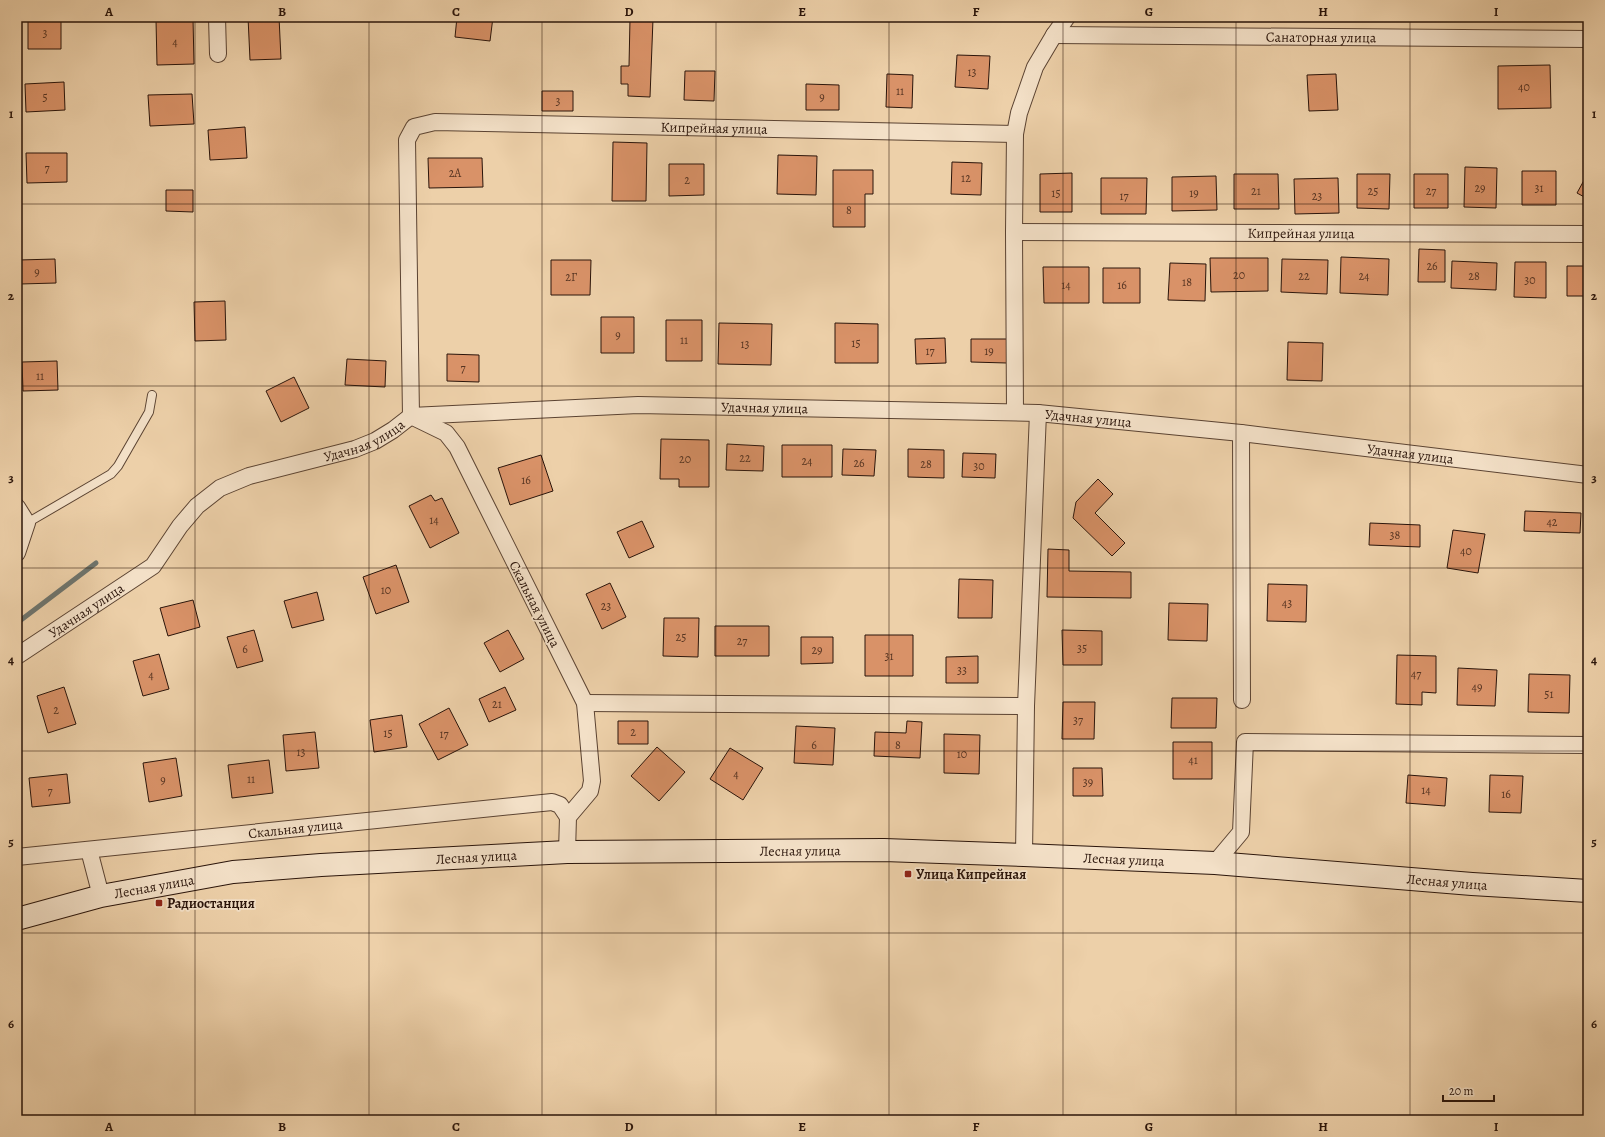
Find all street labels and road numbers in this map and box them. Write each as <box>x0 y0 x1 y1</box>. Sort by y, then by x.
street label: Санаторная улица <box>1266 28 1377 47</box>
street label: Кипрейная улица <box>660 118 768 139</box>
street label: Кипрейная улица <box>1247 224 1355 243</box>
street label: Удачная улица <box>721 398 809 418</box>
street label: Удачная улица <box>1044 405 1133 432</box>
street label: Удачная улица <box>322 415 409 467</box>
street label: Удачная улица <box>1366 439 1455 469</box>
street label: Скальная улица <box>505 558 565 651</box>
street label: Удачная улица <box>45 578 128 643</box>
street label: Скальная улица <box>247 815 344 843</box>
street label: Лесная улица <box>759 841 841 861</box>
street label: Лесная улица <box>435 846 518 869</box>
street label: Лесная улица <box>1083 848 1165 871</box>
street label: Лесная улица <box>112 870 196 903</box>
street label: Лесная улица <box>1406 870 1489 895</box>

